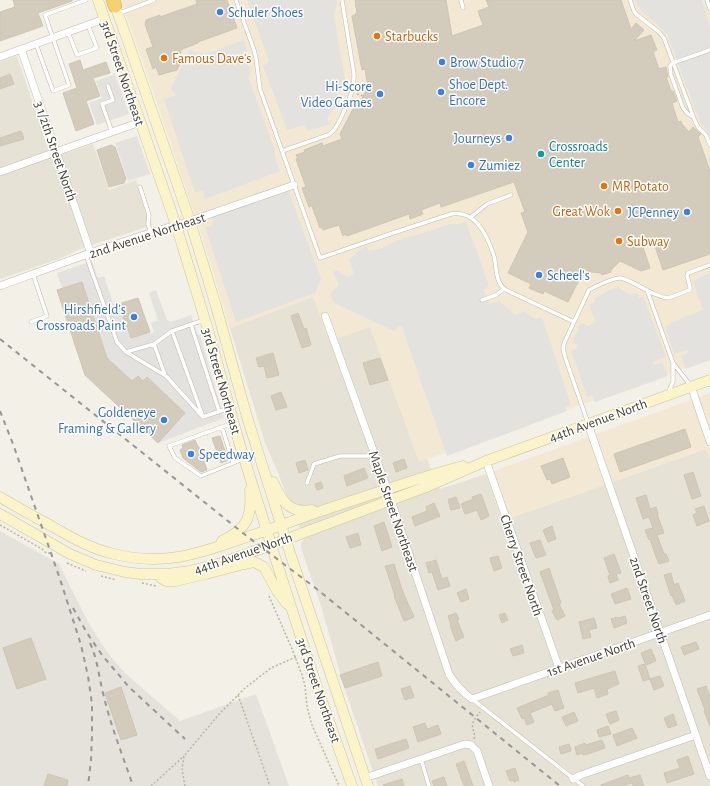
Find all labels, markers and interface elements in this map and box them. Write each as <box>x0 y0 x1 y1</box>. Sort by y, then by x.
place label: Schuler Shoes <box>228 6 303 20</box>
marker: Schuler Shoes <box>215 7 225 17</box>
street label: 3rd Street Northeast <box>98 19 147 128</box>
place label: Starbucks <box>385 30 438 44</box>
marker: Starbucks <box>372 31 382 41</box>
place label: Famous Dave's <box>172 52 251 66</box>
marker: Famous Dave's <box>159 53 169 63</box>
place label: Brow Studio 7 <box>450 56 524 70</box>
marker: Brow Studio 7 <box>437 57 447 67</box>
place label: Shoe Dept. Encore <box>449 78 508 108</box>
place label: Hi-Score Video Games <box>300 80 372 110</box>
marker: Shoe Dept. Encore <box>436 87 446 97</box>
marker: Hi-Score Video Games <box>375 89 385 99</box>
street label: 3 1/2th Street North <box>31 99 79 203</box>
place label: Journeys <box>454 132 501 146</box>
marker: Journeys <box>504 133 514 143</box>
place label: Crossroads Center <box>549 140 608 170</box>
marker: Crossroads Center <box>536 149 546 159</box>
place label: Zumiez <box>479 159 520 173</box>
marker: Zumiez <box>466 160 476 170</box>
place label: MR Potato <box>612 180 669 194</box>
marker: MR Potato <box>599 181 609 191</box>
place label: Great Wok <box>553 205 611 219</box>
marker: Great Wok <box>613 206 623 216</box>
place label: JCPenney <box>628 206 679 220</box>
marker: JCPenney <box>682 207 692 217</box>
street label: 2nd Avenue Northeast <box>88 210 208 261</box>
place label: Subway <box>627 235 669 249</box>
marker: Subway <box>614 236 624 246</box>
place label: Scheel's <box>547 269 590 283</box>
marker: Scheel's <box>534 270 544 280</box>
place label: Hirshfield's Crossroads Paint <box>36 303 127 333</box>
marker: Hirshfield's Crossroads Paint <box>129 312 139 322</box>
street label: 3rd Street Northeast <box>199 326 243 437</box>
street label: 44th Avenue North <box>548 397 649 445</box>
place label: Goldeneye Framing & Gallery <box>58 406 156 436</box>
marker: Goldeneye Framing & Gallery <box>159 415 169 425</box>
place label: Speedway <box>199 448 254 462</box>
marker: Speedway <box>186 449 196 459</box>
street label: Maple Street Northeast <box>366 449 420 574</box>
street label: Cherry Street North <box>497 513 545 618</box>
street label: 44th Avenue North <box>192 531 294 577</box>
street label: 2nd Street North <box>627 555 669 645</box>
street label: 3rd Street Northeast <box>294 636 343 745</box>
street label: 1st Avenue North <box>545 636 637 680</box>

